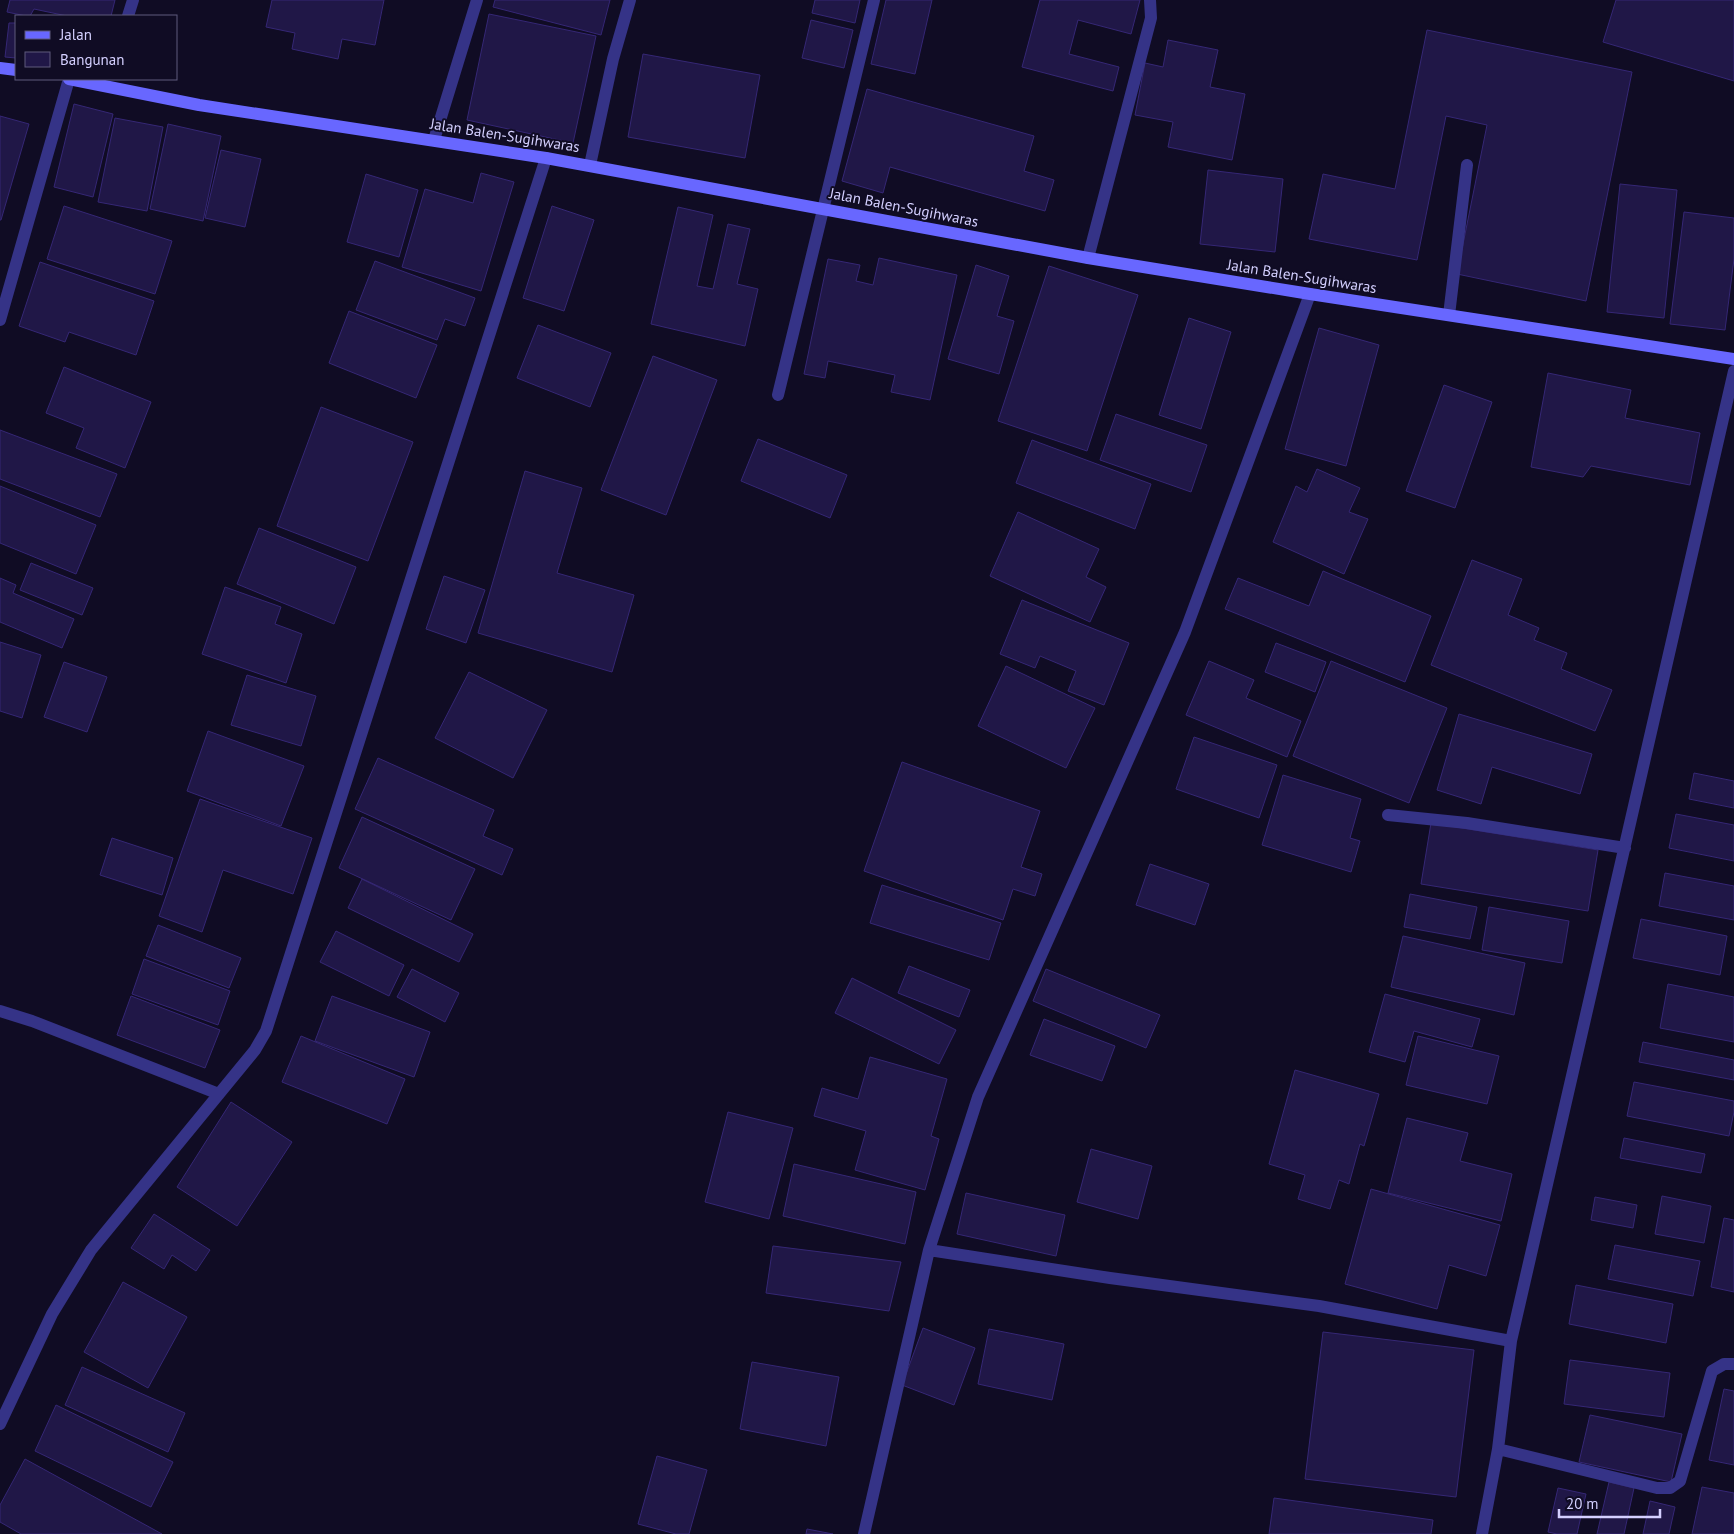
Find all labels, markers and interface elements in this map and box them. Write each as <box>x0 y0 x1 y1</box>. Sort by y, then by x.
legend <box>15 15 178 80</box>
text: Jalan <box>59 25 92 44</box>
text: Bangunan <box>60 50 124 69</box>
street label: Jalan Balen-Sugihwaras <box>428 114 581 156</box>
street label: Jalan Balen-Sugihwaras <box>827 183 980 231</box>
street label: Jalan Balen-Sugihwaras <box>1225 255 1378 297</box>
scale bar <box>1559 1486 1660 1518</box>
text: 20 m <box>1566 1494 1599 1513</box>

